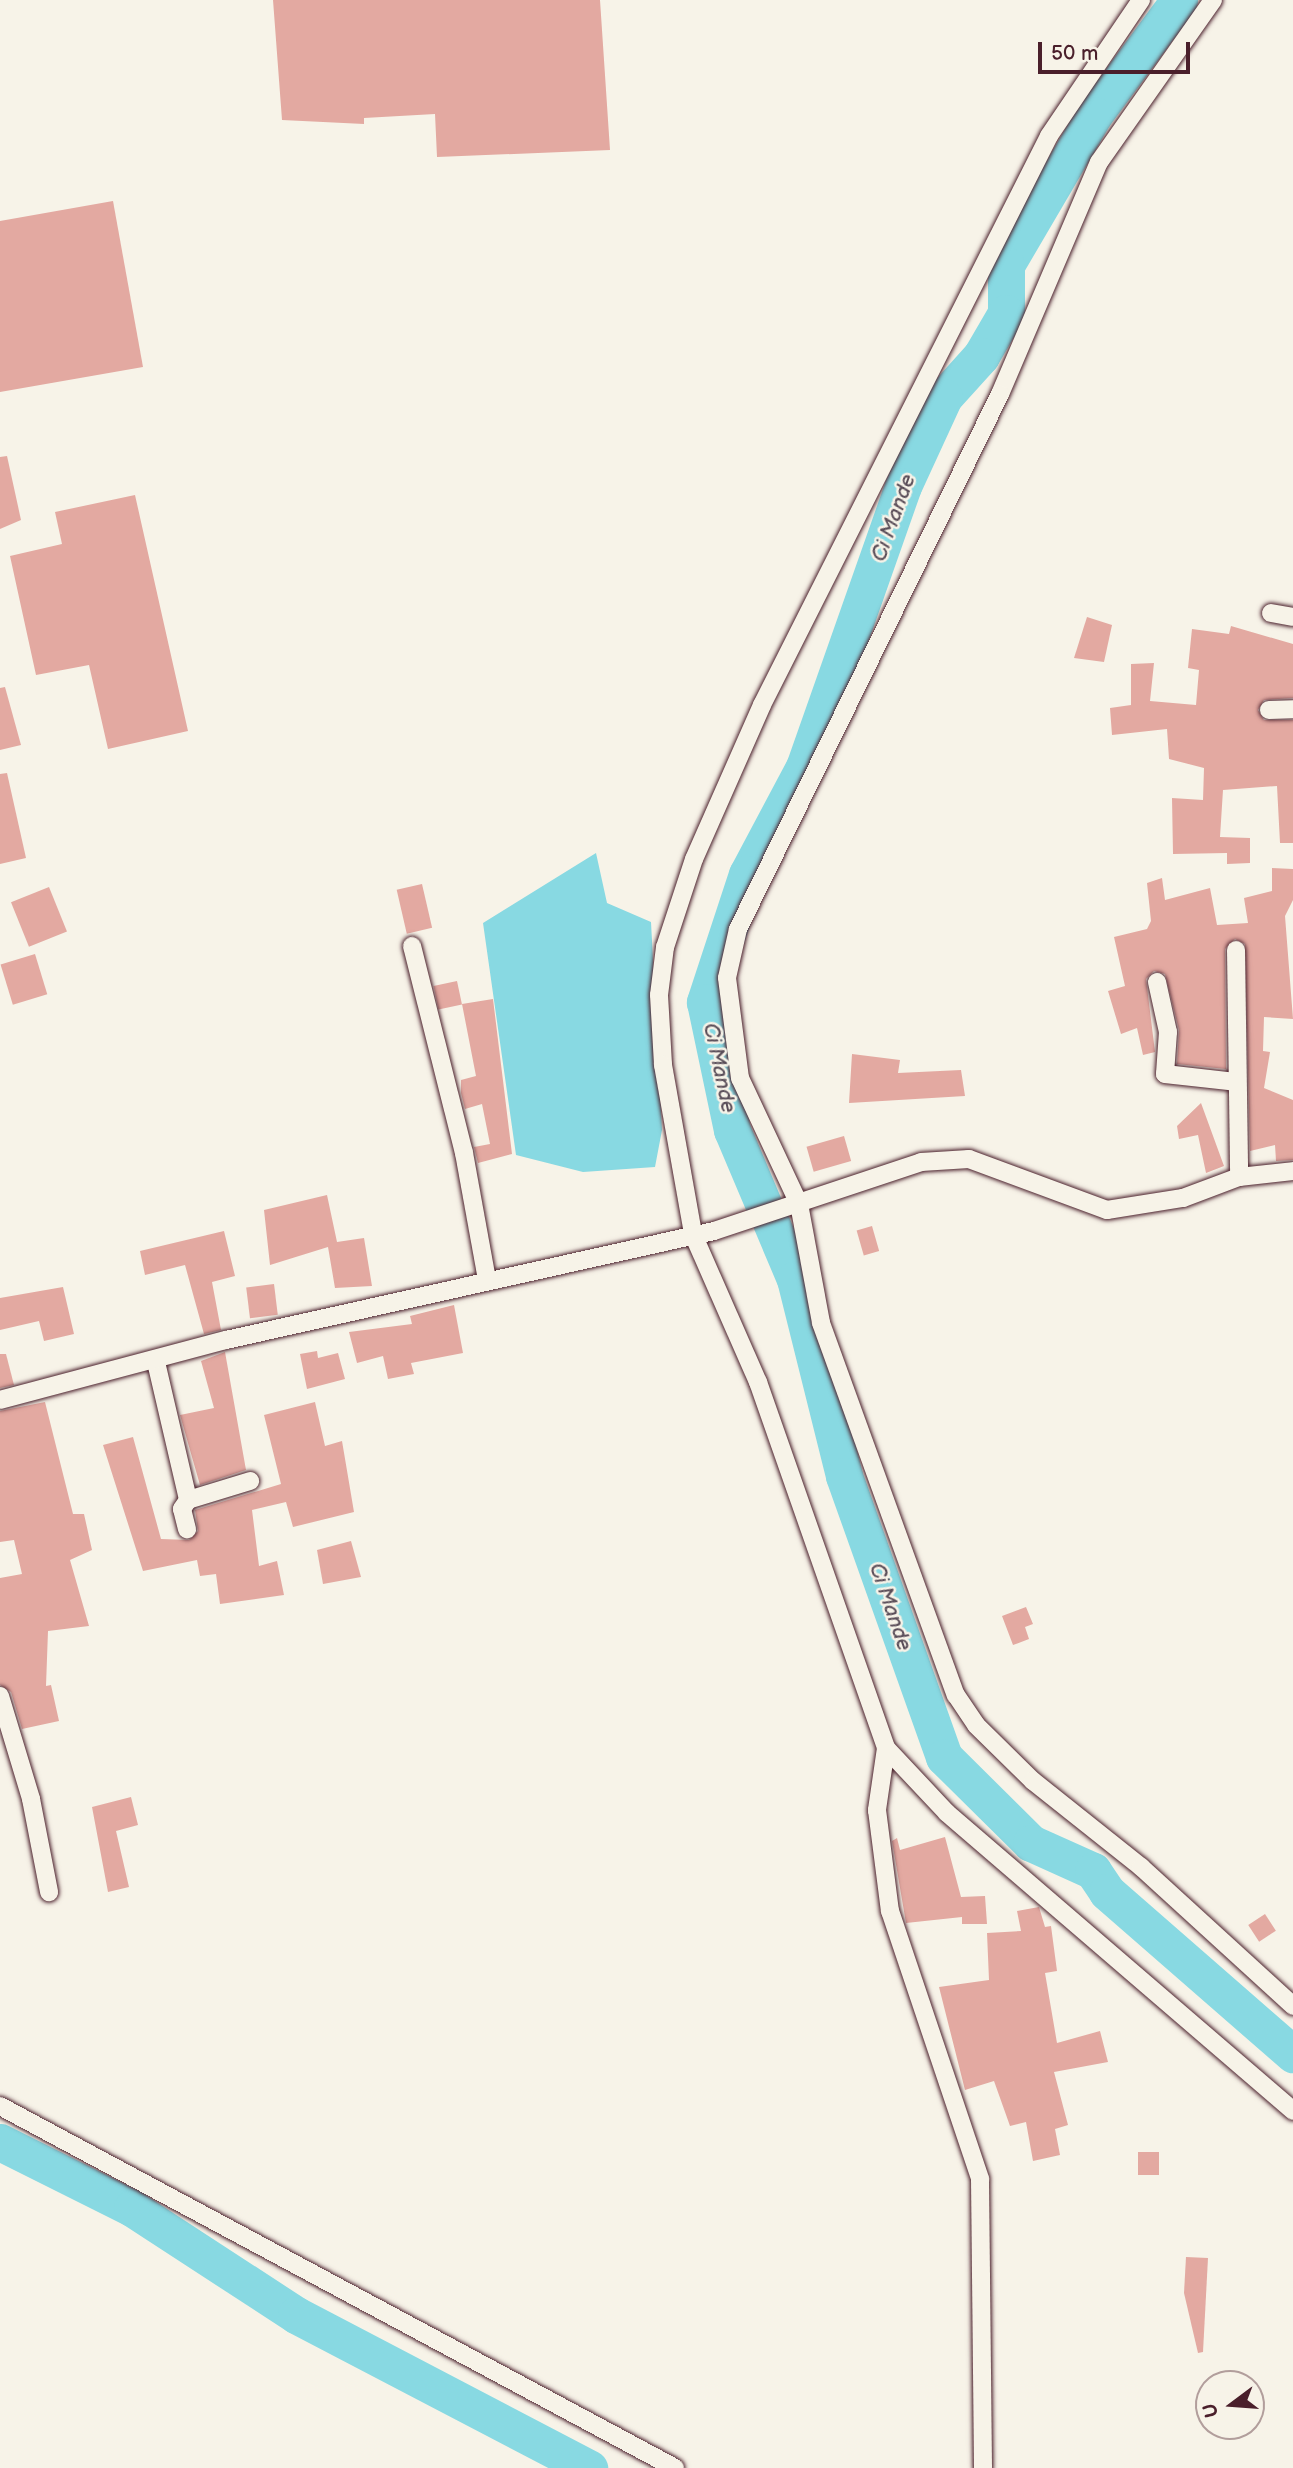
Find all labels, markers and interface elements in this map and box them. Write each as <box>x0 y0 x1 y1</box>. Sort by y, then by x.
scale bar <box>1041 28 1193 72</box>
text: 50 m <box>1051 41 1098 66</box>
water label: Ci Mande <box>867 471 921 565</box>
water label: Ci Mande <box>697 1021 741 1115</box>
water label: Ci Mande <box>863 1560 917 1654</box>
north arrow <box>1195 2370 1265 2440</box>
text: U <box>1198 2401 1224 2420</box>

